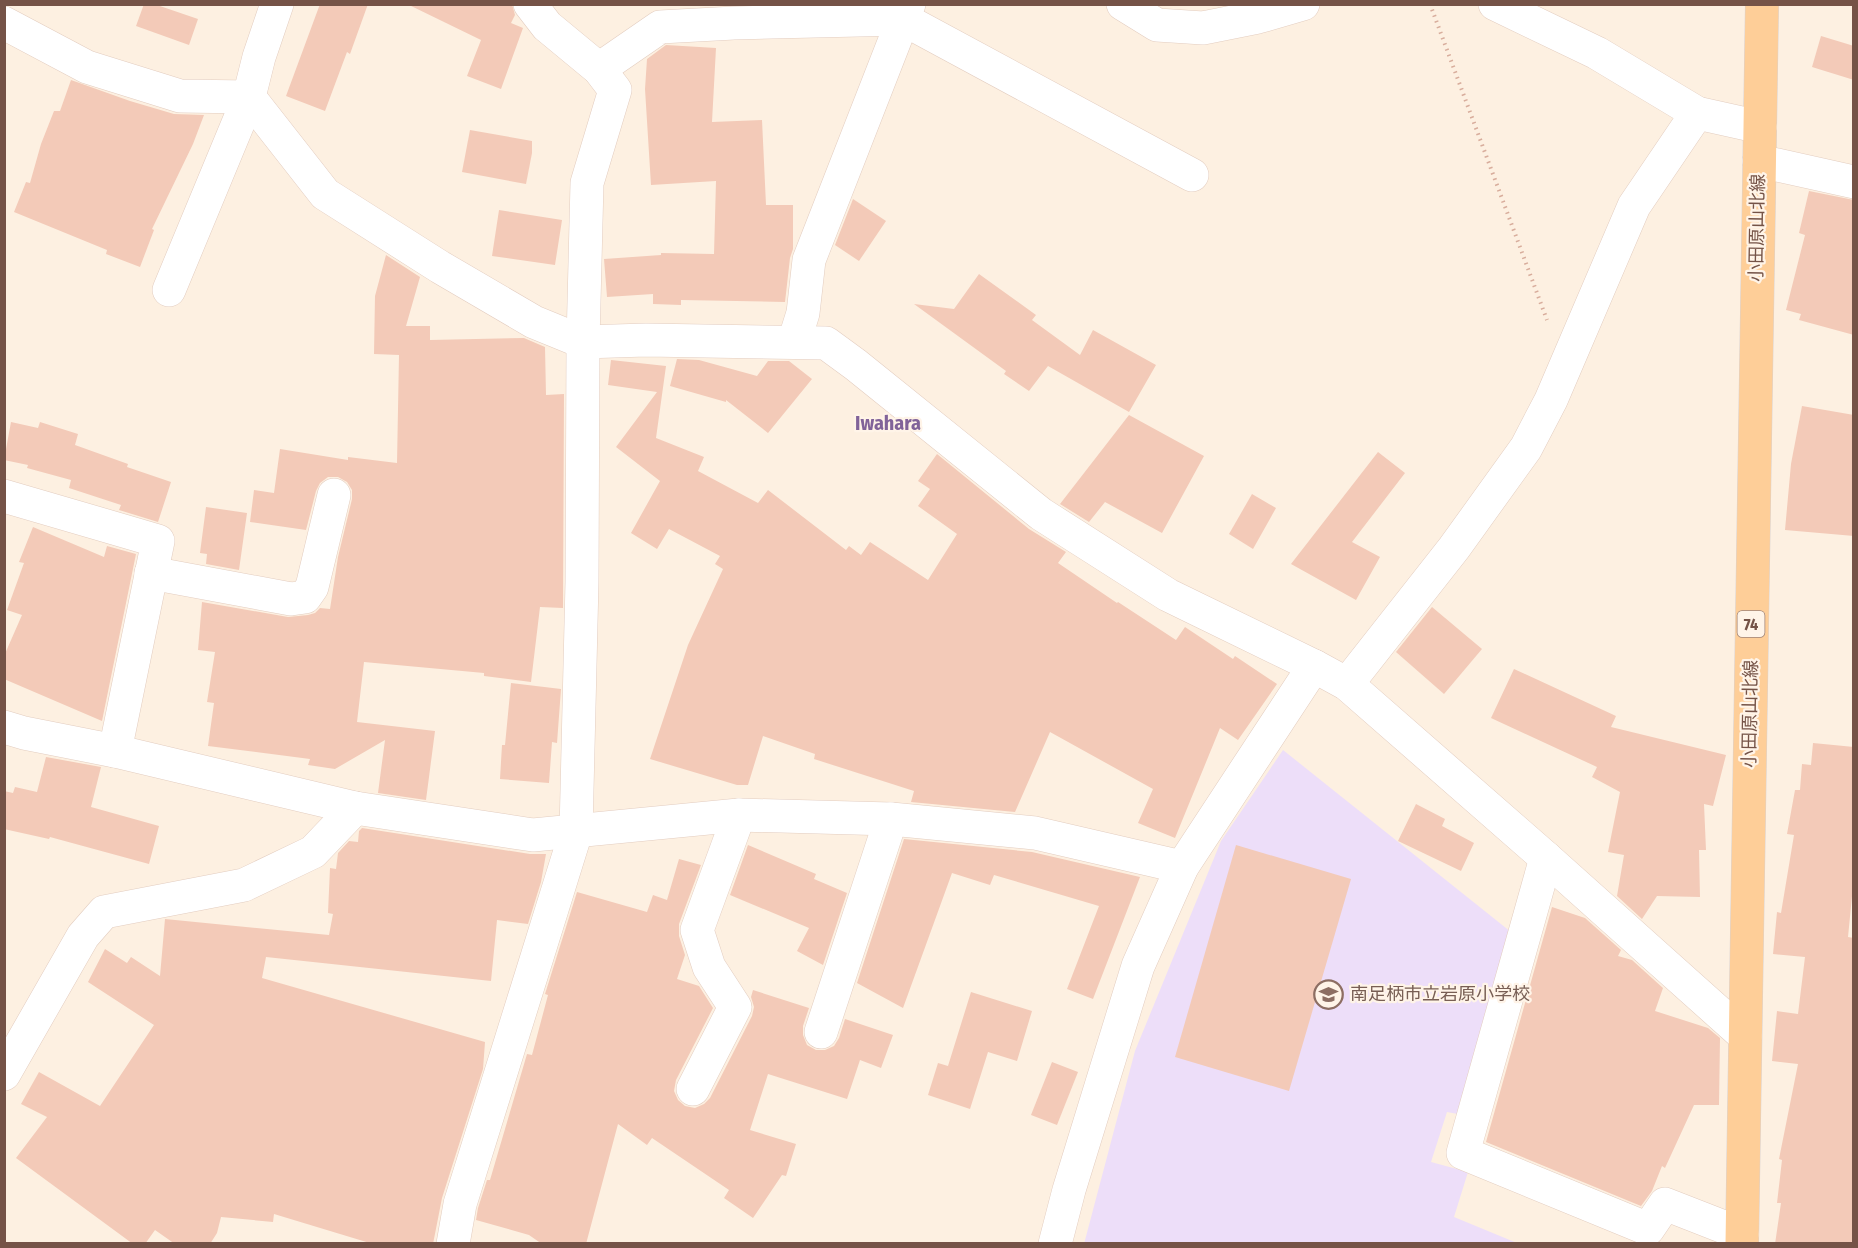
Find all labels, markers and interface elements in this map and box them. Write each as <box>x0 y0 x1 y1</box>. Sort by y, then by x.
street label: 小田原山北線 <box>1745 174 1769 282</box>
district label: Iwahara <box>855 411 921 435</box>
road number: 74 <box>1738 611 1764 637</box>
street label: 小田原山北線 <box>1738 660 1762 768</box>
school or university icon: 南足柄市立岩原小学校 <box>1313 978 1345 1010</box>
place label: 南足柄市立岩原小学校 <box>1350 983 1530 1005</box>

